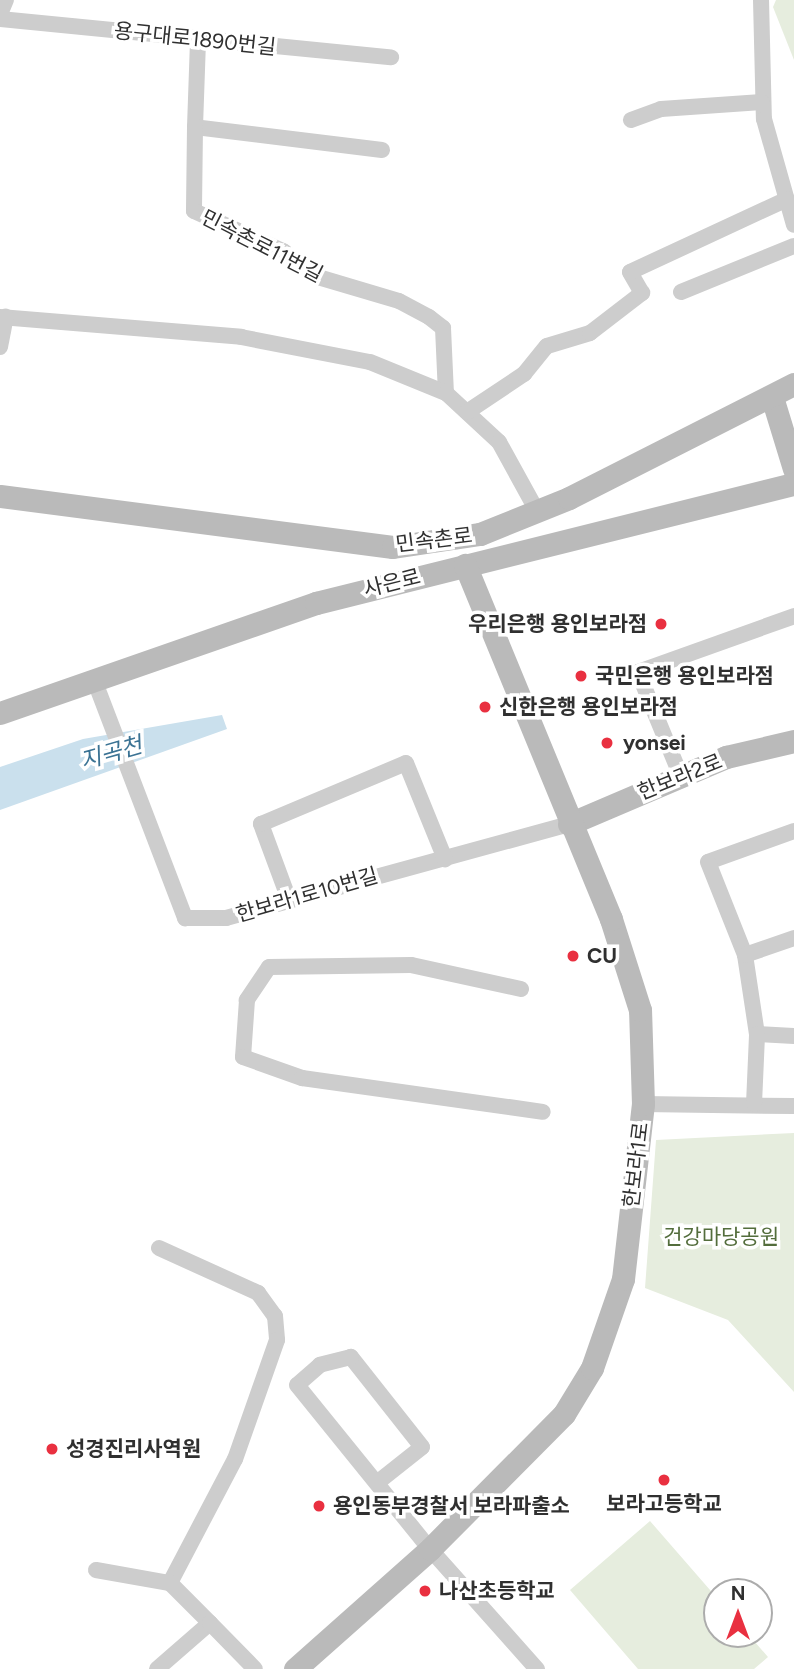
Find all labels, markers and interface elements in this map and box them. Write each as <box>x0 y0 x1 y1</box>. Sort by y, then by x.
street label: 용구대로1890번길 <box>113 18 277 60</box>
street label: 민속촌로11번길 <box>197 205 327 287</box>
street label: 민속촌로 <box>394 523 474 557</box>
street label: 사은로 <box>361 564 423 602</box>
place label: 우리은행 용인보라점 <box>468 611 647 637</box>
marker: 우리은행 용인보라점 <box>653 616 669 632</box>
place label: 국민은행 용인보라점 <box>595 663 774 689</box>
marker: 국민은행 용인보라점 <box>573 668 589 684</box>
place label: 신한은행 용인보라점 <box>499 694 678 720</box>
marker: 신한은행 용인보라점 <box>477 699 493 715</box>
place label: yonsei <box>623 730 686 756</box>
water label: 지곡천 <box>77 731 145 775</box>
marker: yonsei <box>597 733 617 753</box>
street label: 한보라2로 <box>634 749 726 805</box>
street label: 한보라1로10번길 <box>233 863 381 927</box>
place label: CU <box>587 943 617 969</box>
marker: CU <box>565 948 581 964</box>
street label: 한보라1로 <box>618 1121 654 1209</box>
park label: 건강마당공원 <box>663 1224 779 1250</box>
place label: 성경진리사역원 <box>66 1436 201 1462</box>
marker: 성경진리사역원 <box>44 1441 60 1457</box>
marker: 보라고등학교 <box>656 1472 672 1488</box>
place label: 보라고등학교 <box>606 1491 722 1517</box>
place label: 용인동부경찰서 보라파출소 <box>333 1493 570 1519</box>
marker: 용인동부경찰서 보라파출소 <box>311 1498 327 1514</box>
place label: 나산초등학교 <box>439 1578 555 1604</box>
north arrow <box>703 1578 773 1648</box>
text: N <box>731 1582 745 1605</box>
marker: 나산초등학교 <box>417 1583 433 1599</box>

